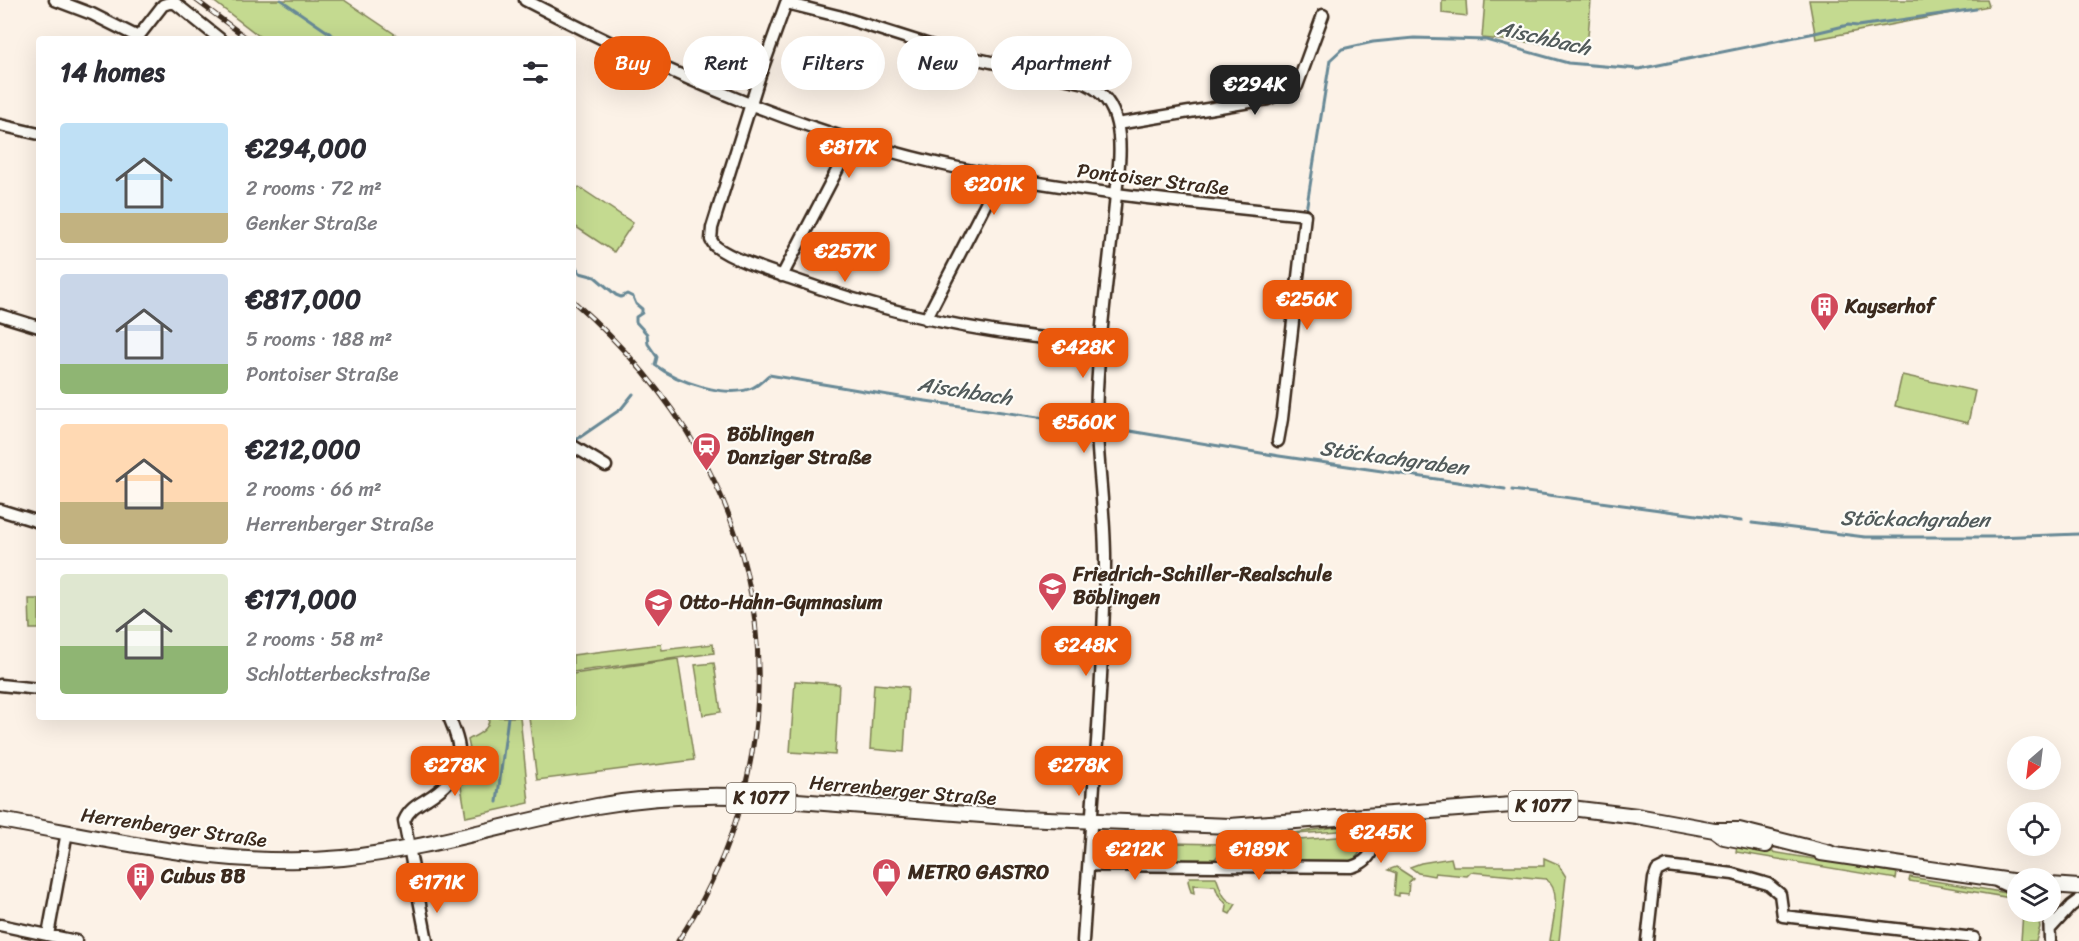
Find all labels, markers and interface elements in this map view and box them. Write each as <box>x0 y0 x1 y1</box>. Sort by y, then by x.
water label: Aischbach <box>1493 9 1596 68</box>
chip: Buy <box>594 36 671 90</box>
chip: Rent <box>683 36 769 90</box>
chip: Filters <box>781 36 885 90</box>
chip: New <box>897 36 979 90</box>
chip: Apartment <box>991 36 1132 90</box>
text: 14 homes <box>60 49 165 95</box>
icon: filters <box>519 56 552 89</box>
pin: €294K <box>1213 65 1297 116</box>
text: €294K <box>1224 67 1286 102</box>
text: €294,000 <box>246 125 367 171</box>
pin: €817K <box>807 128 891 179</box>
text: €817K <box>820 130 878 165</box>
icon: home <box>108 147 180 219</box>
street label: Pontoiser Straße <box>1075 153 1231 206</box>
pin: €201K <box>952 165 1036 216</box>
text: €201K <box>965 167 1023 202</box>
text: 2 rooms · 72 m² <box>246 171 382 206</box>
text: Genker Straße <box>246 206 377 241</box>
pin: €257K <box>803 232 887 283</box>
text: €257K <box>815 234 875 269</box>
text: €817,000 <box>246 276 361 322</box>
pin: €256K <box>1265 280 1349 331</box>
text: €256K <box>1277 282 1337 317</box>
place label: Kayserhof <box>1844 289 1938 324</box>
building icon: Kayserhof <box>1808 290 1840 332</box>
icon: home <box>108 298 180 370</box>
text: 5 rooms · 188 m² <box>246 322 392 357</box>
pin: €428K <box>1041 328 1125 379</box>
text: €428K <box>1052 330 1114 365</box>
text: Pontoiser Straße <box>246 357 398 392</box>
water label: Aischbach <box>914 365 1016 417</box>
pin: €560K <box>1042 403 1126 454</box>
text: €560K <box>1053 405 1115 440</box>
place label: Böblingen Danziger Straße <box>727 417 872 475</box>
text: €212,000 <box>246 426 361 472</box>
water label: Stöckachgraben <box>1317 429 1473 488</box>
station icon: Böblingen Danziger Straße <box>690 430 722 472</box>
icon: home <box>108 448 180 520</box>
text: 2 rooms · 66 m² <box>246 472 382 507</box>
water label: Stöckachgraben <box>1840 499 1993 539</box>
text: Herrenberger Straße <box>246 507 434 542</box>
place label: Friedrich-Schiller-Realschule Böblingen <box>1072 557 1332 615</box>
school or university icon: Friedrich-Schiller-Realschule Böblingen <box>1036 570 1068 612</box>
text: €171,000 <box>246 576 357 622</box>
place label: Otto-Hahn-Gymnasium <box>680 585 883 620</box>
school or university icon: Otto-Hahn-Gymnasium <box>643 586 675 628</box>
icon: home <box>108 598 180 670</box>
text: 2 rooms · 58 m² <box>246 622 383 657</box>
pin: €248K <box>1044 626 1128 677</box>
text: €248K <box>1055 628 1117 663</box>
text: Schlotterbeckstraße <box>246 657 430 692</box>
north arrow <box>2007 736 2061 790</box>
map controls <box>2007 736 2061 922</box>
pin: €278K <box>413 746 497 797</box>
pin: €278K <box>1037 746 1121 797</box>
text: €278K <box>425 748 485 783</box>
text: €278K <box>1049 748 1109 783</box>
street label: Herrenberger Straße <box>808 765 998 816</box>
road number: K 1077 <box>726 783 795 813</box>
road number: K 1077 <box>1508 791 1578 821</box>
street label: Herrenberger Straße <box>79 797 270 858</box>
button: locate <box>2007 802 2061 856</box>
pin: €245K <box>1339 813 1423 864</box>
text: €245K <box>1350 815 1412 850</box>
pin: €212K <box>1093 830 1177 881</box>
pin: €189K <box>1217 830 1301 881</box>
text: €212K <box>1106 832 1164 867</box>
text: €189K <box>1230 832 1288 867</box>
place label: METRO GASTRO <box>907 855 1049 890</box>
shop icon: METRO GASTRO <box>871 856 903 898</box>
place label: Cubus BB <box>160 859 246 894</box>
building icon: Cubus BB <box>124 860 156 902</box>
pin: €171K <box>395 863 479 914</box>
text: €171K <box>410 865 464 900</box>
button: layers <box>2007 868 2061 922</box>

